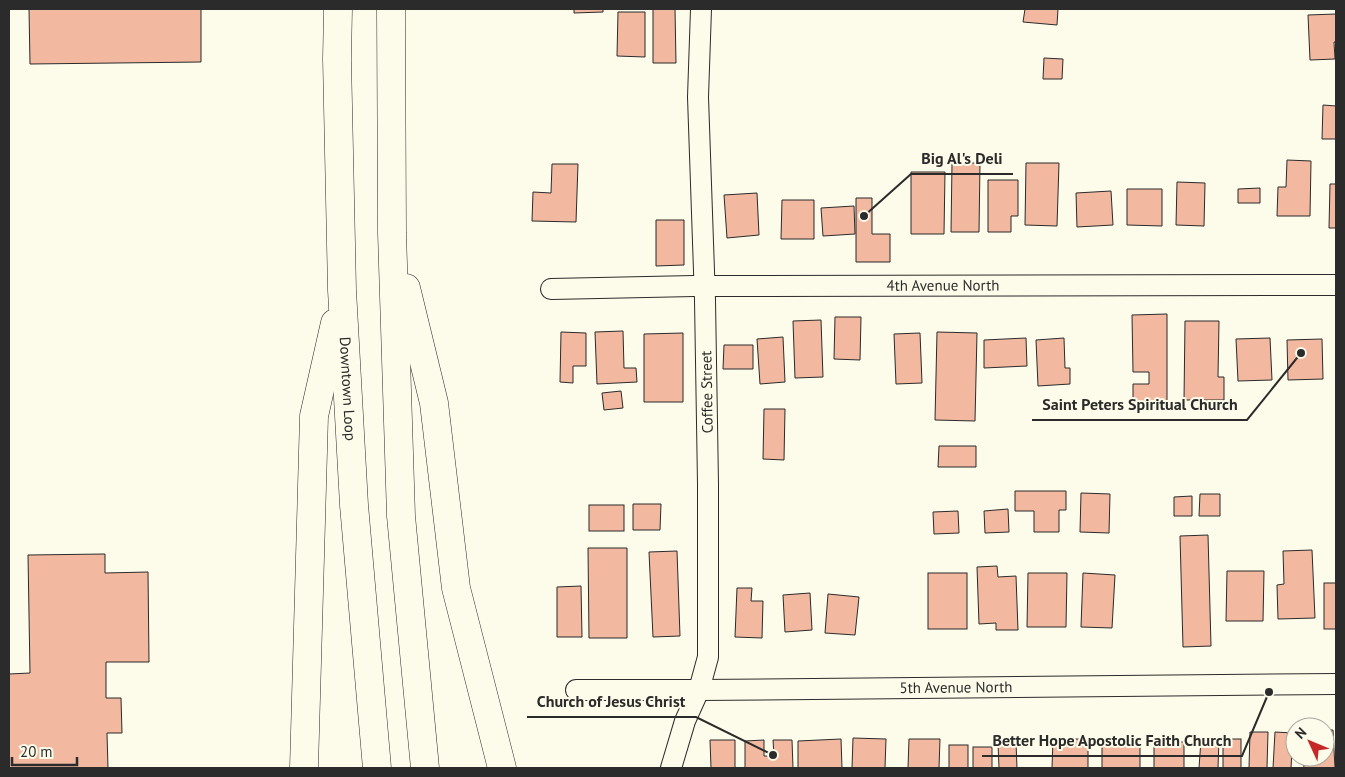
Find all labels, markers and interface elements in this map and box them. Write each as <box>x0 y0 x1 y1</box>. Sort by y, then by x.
callout: Big Al's Deli <box>911 143 1013 174</box>
text: Big Al's Deli <box>921 148 1003 168</box>
street label: 4th Avenue North <box>886 276 999 295</box>
street label: Downtown Loop <box>336 336 360 441</box>
street label: Coffee Street <box>696 350 717 434</box>
callout: Saint Peters Spiritual Church <box>1032 389 1247 420</box>
text: Saint Peters Spiritual Church <box>1042 394 1238 414</box>
street label: 5th Avenue North <box>899 677 1013 697</box>
callout: Church of Jesus Christ <box>527 686 696 717</box>
text: Church of Jesus Christ <box>537 691 686 711</box>
north arrow <box>1285 717 1335 767</box>
text: N <box>1291 723 1310 743</box>
callout: Better Hope Apostolic Faith Church <box>982 725 1242 756</box>
text: Better Hope Apostolic Faith Church <box>993 730 1231 750</box>
scale bar <box>12 734 78 766</box>
text: 20 m <box>20 742 53 761</box>

